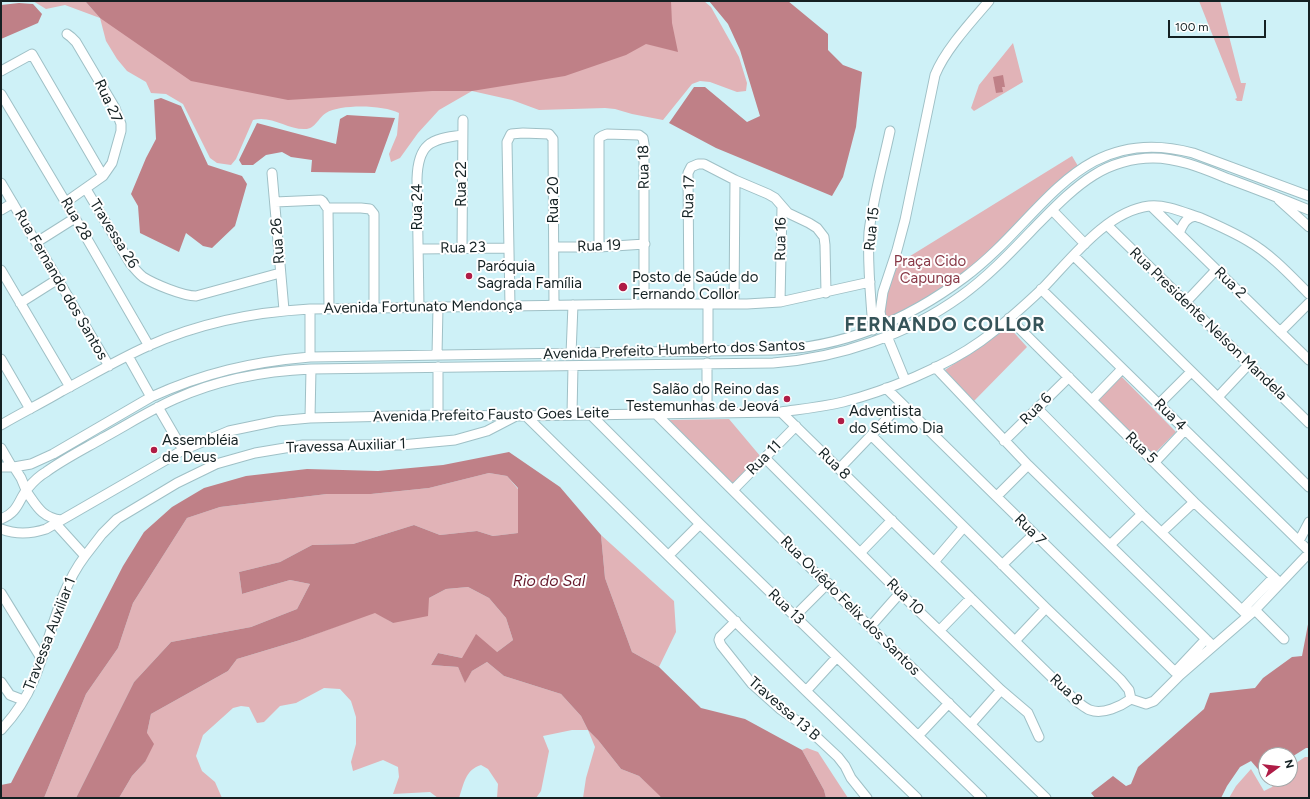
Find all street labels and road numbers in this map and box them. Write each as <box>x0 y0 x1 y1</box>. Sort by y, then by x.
street label: Rua 27 <box>90 77 126 125</box>
street label: Rua 18 <box>635 145 653 189</box>
street label: Rua 22 <box>453 161 471 207</box>
street label: Rua 17 <box>679 175 699 219</box>
street label: Rua 20 <box>545 176 563 224</box>
street label: Rua 24 <box>409 184 427 230</box>
street label: Rua 28 <box>57 194 95 244</box>
street label: Travessa 26 <box>86 196 142 272</box>
street label: Rua 15 <box>861 206 883 252</box>
street label: Rua Fernando dos Santos <box>11 207 111 363</box>
street label: Rua 26 <box>267 217 289 265</box>
street label: Rua 16 <box>772 217 790 261</box>
street label: Rua 19 <box>577 236 621 256</box>
street label: Rua 23 <box>440 239 486 257</box>
street label: Rua Presidente Nelson Mandela <box>1126 244 1290 404</box>
street label: Rua 2 <box>1210 264 1250 302</box>
street label: Avenida Fortunato Mendonça <box>324 296 522 318</box>
street label: Avenida Prefeito Humberto dos Santos <box>543 336 805 364</box>
street label: Rua 6 <box>1016 389 1056 429</box>
street label: Rua 4 <box>1150 395 1190 435</box>
street label: Avenida Prefeito Fausto Goes Leite <box>373 404 609 426</box>
street label: Rua 5 <box>1121 428 1161 468</box>
street label: Travessa Auxiliar 1 <box>286 435 406 457</box>
street label: Rua 11 <box>743 437 785 479</box>
street label: Rua 8 <box>814 444 854 484</box>
street label: Rua 7 <box>1010 510 1050 550</box>
street label: Rua Oviêdo Felix dos Santos <box>776 532 924 680</box>
street label: Travessa Auxiliar 1 <box>20 575 80 693</box>
street label: Rua 10 <box>883 575 927 619</box>
street label: Rua 13 <box>764 585 808 629</box>
street label: Rua 8 <box>1046 670 1086 710</box>
street label: Travessa 13 B <box>745 673 823 745</box>

